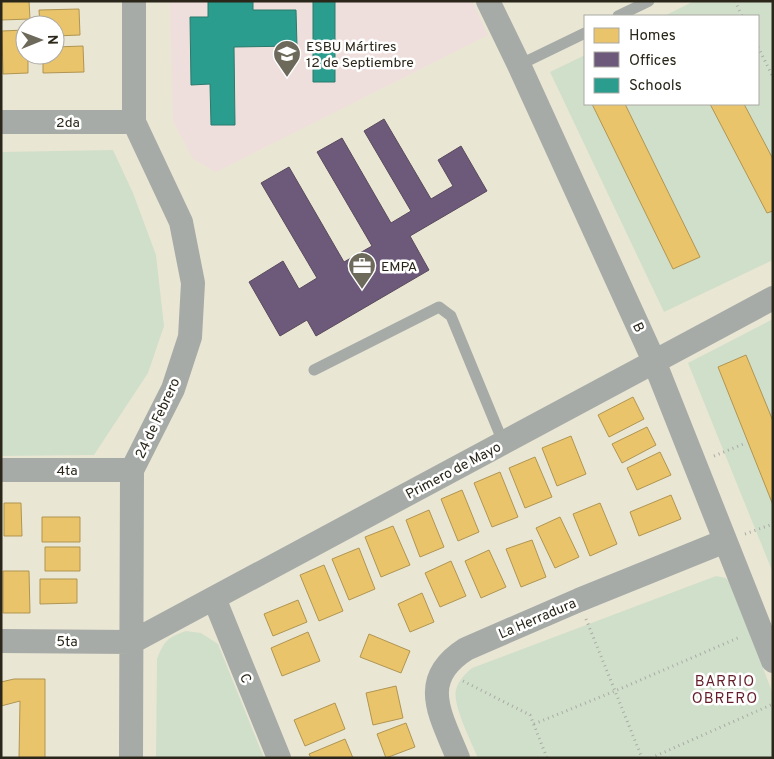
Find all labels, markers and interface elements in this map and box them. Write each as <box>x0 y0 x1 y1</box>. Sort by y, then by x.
north arrow <box>15 15 65 65</box>
legend <box>584 15 759 105</box>
text: Homes <box>629 27 676 46</box>
text: N <box>43 35 60 45</box>
school or university icon: ESBU Mártires 12 de Septiembre <box>272 39 302 78</box>
place label: ESBU Mártires 12 de Septiembre <box>306 39 414 72</box>
text: Offices <box>629 52 676 71</box>
text: Schools <box>629 77 682 96</box>
street label: 2da <box>56 115 80 132</box>
office icon: EMPA <box>347 251 377 290</box>
place label: EMPA <box>381 259 417 276</box>
street label: B <box>628 320 647 335</box>
street label: 24 de Febrero <box>132 376 184 462</box>
street label: Primero de Mayo <box>403 439 505 504</box>
street label: 4ta <box>56 463 78 480</box>
street label: La Herradura <box>496 595 579 643</box>
street label: 5ta <box>56 634 78 651</box>
street label: C <box>235 671 254 686</box>
district label: BARRIO OBRERO <box>692 673 758 709</box>

